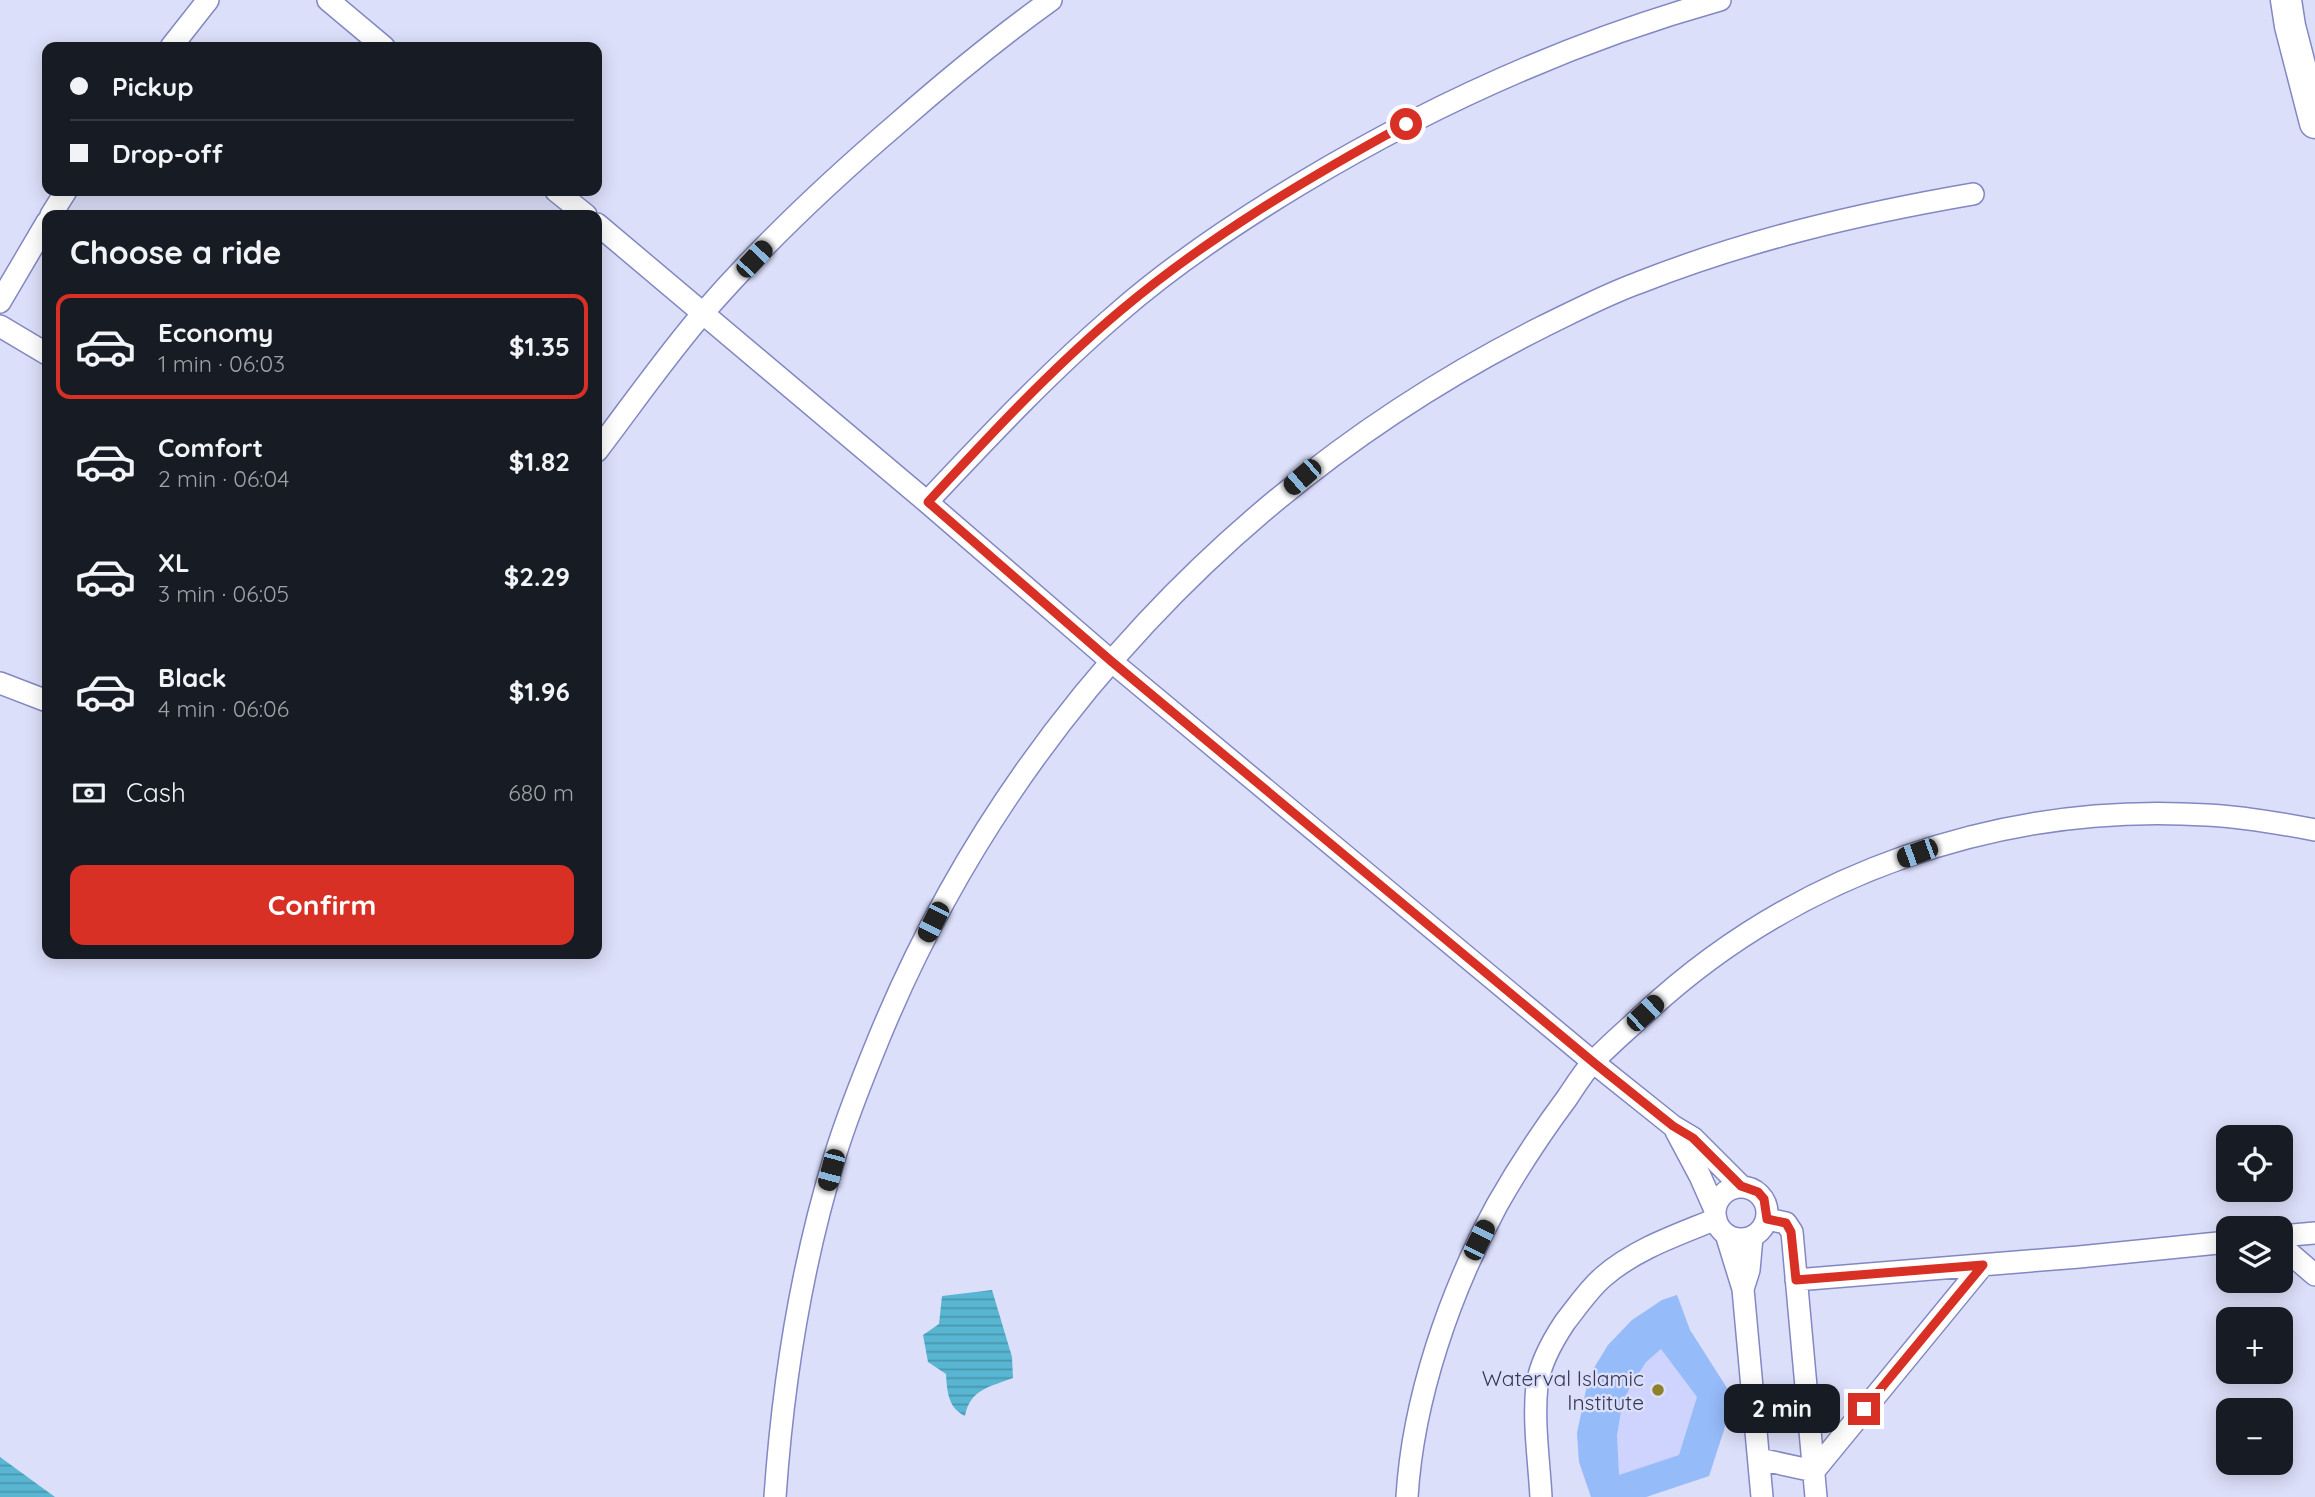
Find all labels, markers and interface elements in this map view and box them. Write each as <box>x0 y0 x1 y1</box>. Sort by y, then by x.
text: Pickup <box>112 70 194 103</box>
route start <box>1390 108 1422 140</box>
text: Drop-off <box>112 137 223 170</box>
text: Choose a ride <box>70 232 282 272</box>
car <box>732 236 777 282</box>
icon: car <box>74 315 137 378</box>
text: Economy <box>158 316 273 349</box>
text: $1.35 <box>509 330 570 363</box>
text: 1 min · 06:03 <box>158 349 285 378</box>
icon: car <box>74 430 137 493</box>
text: Comfort <box>158 431 263 464</box>
text: $1.82 <box>509 445 570 478</box>
car <box>1280 455 1325 499</box>
text: 2 min · 06:04 <box>158 464 289 493</box>
icon: car <box>74 545 137 608</box>
text: XL <box>158 546 190 579</box>
text: $2.29 <box>504 560 570 593</box>
text: 3 min · 06:05 <box>158 579 289 608</box>
icon: car <box>74 660 137 723</box>
text: Black <box>158 661 227 694</box>
text: $1.96 <box>509 675 570 708</box>
text: 4 min · 06:06 <box>158 694 289 723</box>
icon: cash <box>70 774 108 812</box>
text: Cash <box>126 776 186 809</box>
text: 680 m <box>508 778 574 807</box>
car <box>1894 836 1941 870</box>
button: Confirm <box>70 865 574 945</box>
car <box>915 899 952 945</box>
car <box>1623 991 1668 1035</box>
map controls <box>2216 1125 2293 1475</box>
button: locate <box>2216 1125 2293 1202</box>
car <box>816 1147 847 1193</box>
button: layers <box>2216 1216 2293 1293</box>
car <box>1461 1217 1498 1263</box>
button: + <box>2216 1307 2293 1384</box>
place label: Waterval Islamic Institute <box>1482 1365 1644 1415</box>
marker: Waterval Islamic Institute <box>1650 1382 1666 1398</box>
callout: 2 min <box>1724 1384 1840 1434</box>
route end <box>1848 1393 1880 1425</box>
text: 2 min <box>1752 1394 1812 1423</box>
button: − <box>2216 1398 2293 1475</box>

